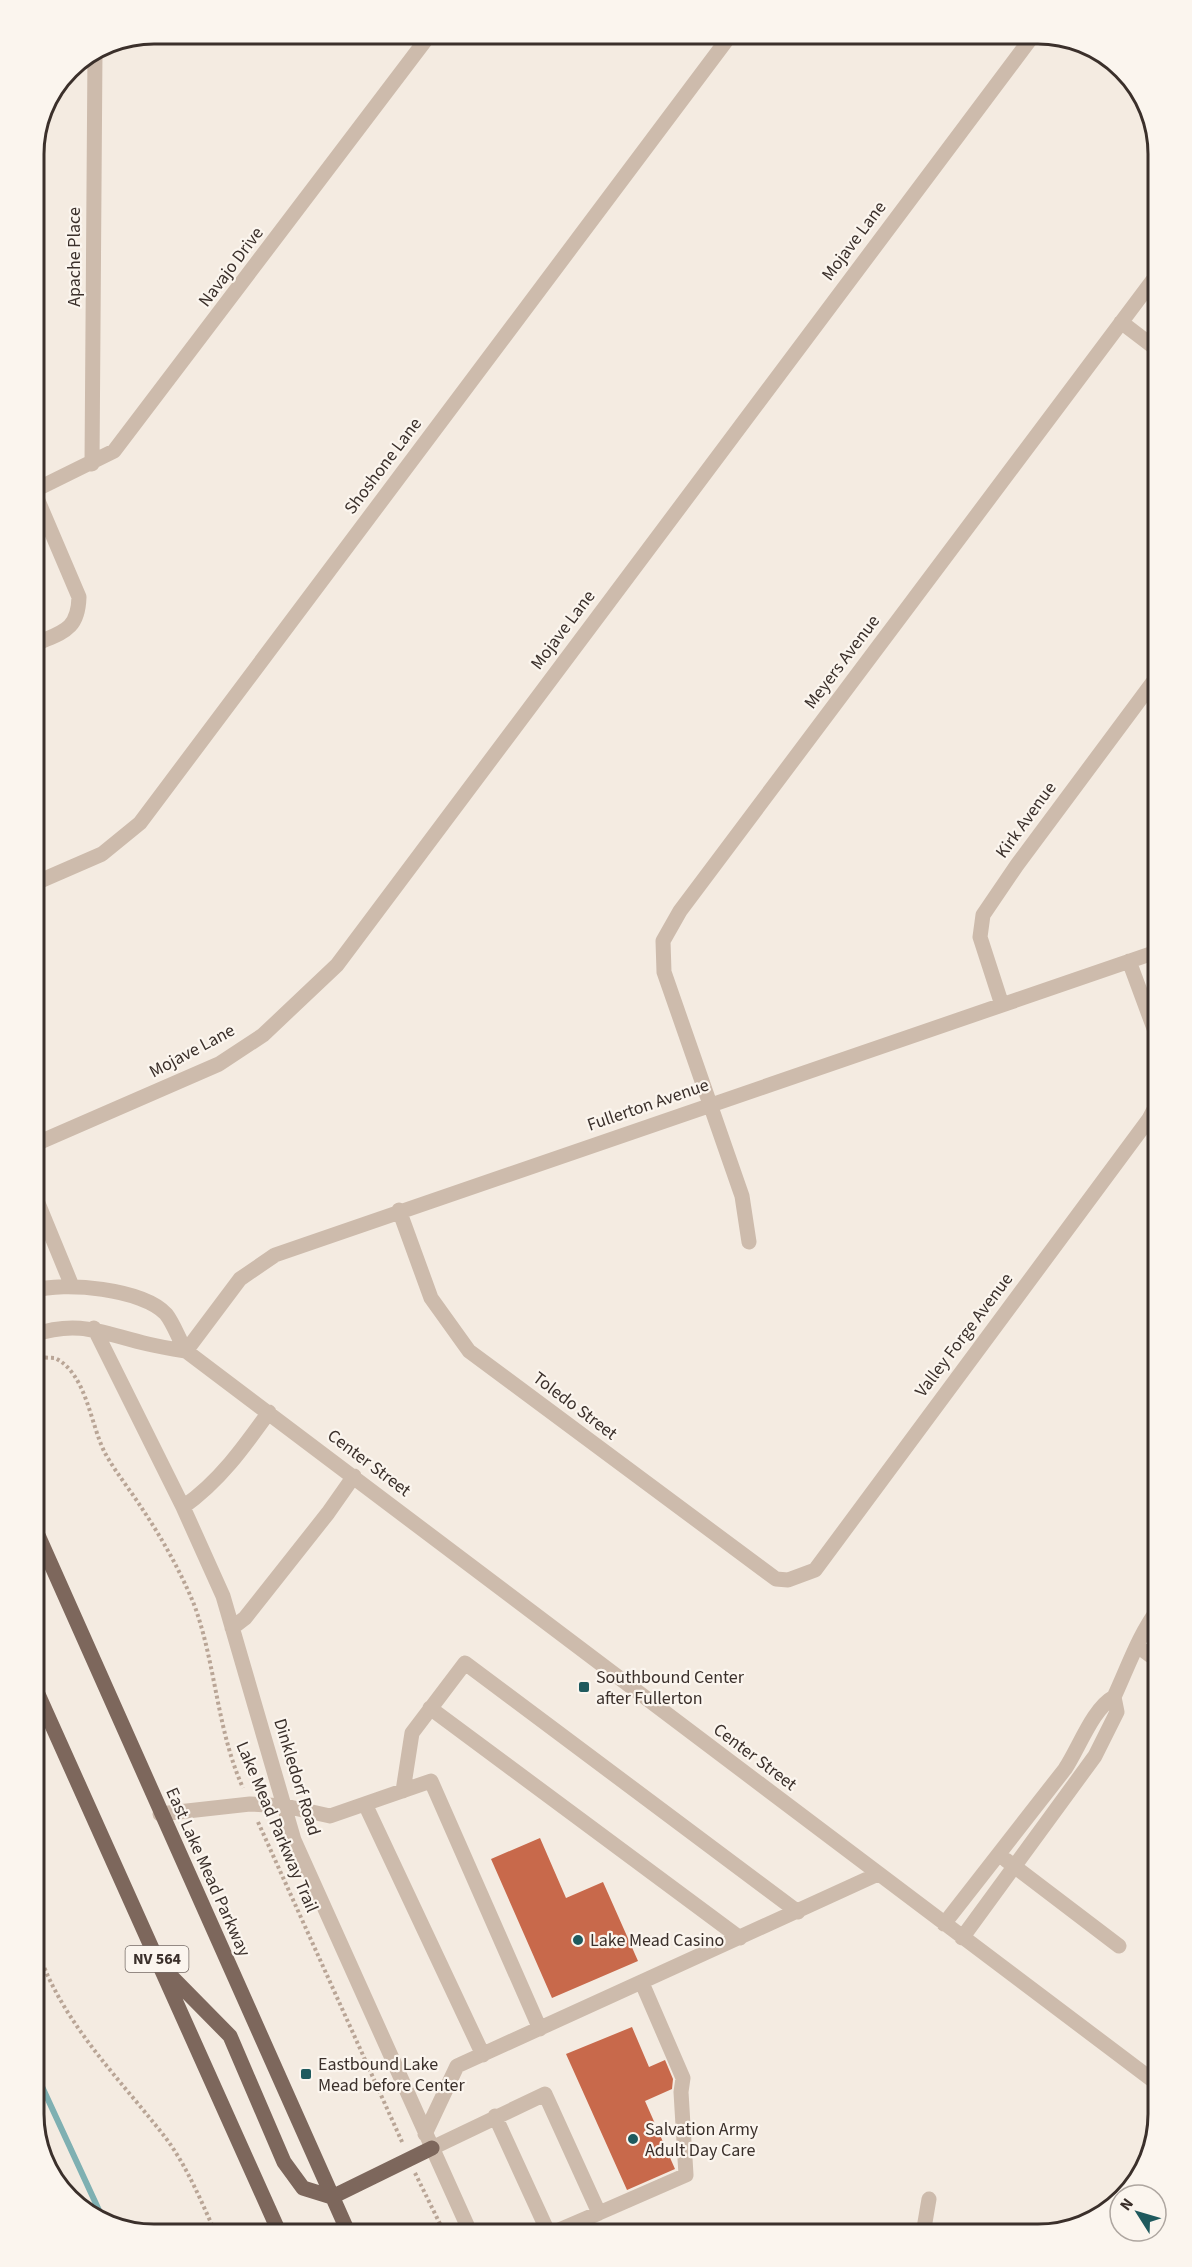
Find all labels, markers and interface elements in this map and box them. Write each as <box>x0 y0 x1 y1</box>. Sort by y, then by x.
street label: Mojave Lane <box>816 196 892 286</box>
street label: Apache Place <box>62 207 87 307</box>
street label: Navajo Drive <box>193 222 270 312</box>
street label: Shoshone Lane <box>338 412 428 520</box>
street label: Mojave Lane <box>525 585 601 675</box>
street label: Meyers Avenue <box>798 610 886 714</box>
street label: Kirk Avenue <box>990 777 1062 863</box>
street label: Mojave Lane <box>145 1018 239 1084</box>
street label: Fullerton Avenue <box>584 1072 712 1138</box>
street label: Valley Forge Avenue <box>909 1268 1019 1402</box>
street label: Toledo Street <box>527 1366 623 1446</box>
street label: Center Street <box>322 1423 416 1503</box>
place label: Southbound Center after Fullerton <box>596 1665 745 1711</box>
marker: Southbound Center after Fullerton <box>577 1680 591 1694</box>
street label: Dinkledorf Road <box>267 1715 327 1839</box>
street label: Center Street <box>708 1717 802 1797</box>
street label: Lake Mead Parkway Trail <box>230 1738 324 1916</box>
street label: East Lake Mead Parkway <box>159 1783 257 1961</box>
place label: Lake Mead Casino <box>590 1928 724 1953</box>
marker: Lake Mead Casino <box>571 1933 585 1947</box>
road number: NV 564 <box>126 1946 188 1972</box>
place label: Eastbound Lake Mead before Center <box>318 2052 466 2098</box>
marker: Eastbound Lake Mead before Center <box>299 2067 313 2081</box>
place label: Salvation Army Adult Day Care <box>645 2117 759 2163</box>
marker: Salvation Army Adult Day Care <box>626 2132 640 2146</box>
north arrow <box>1108 2183 1168 2243</box>
text: N <box>1115 2194 1139 2215</box>

